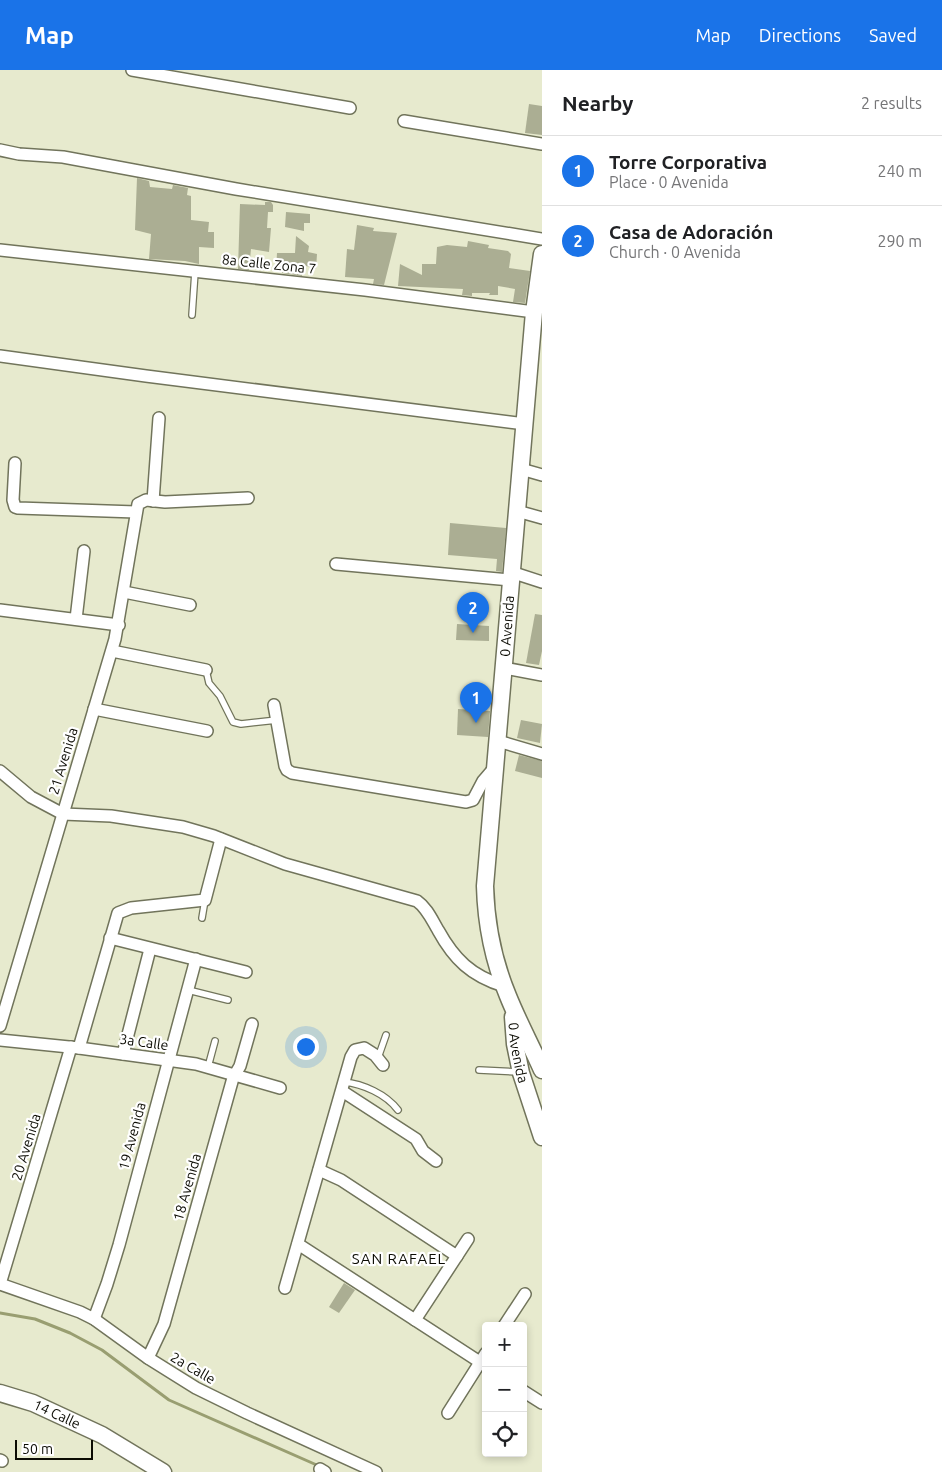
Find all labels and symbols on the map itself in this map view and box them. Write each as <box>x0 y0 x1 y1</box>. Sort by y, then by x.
street label: 8a Calle Zona 7 <box>221 251 317 277</box>
pin: 2 <box>457 592 489 633</box>
street label: 0 Avenida <box>497 595 517 657</box>
pin: 1 <box>460 682 492 723</box>
street label: 21 Avenida <box>45 726 81 796</box>
street label: 0 Avenida <box>505 1022 532 1085</box>
street label: 3a Calle <box>119 1031 169 1053</box>
your location <box>293 1034 319 1060</box>
street label: 19 Avenida <box>115 1100 149 1172</box>
street label: 20 Avenida <box>8 1112 44 1182</box>
street label: 18 Avenida <box>170 1152 204 1222</box>
district label: SAN RAFAEL <box>352 1250 446 1267</box>
street label: 2a Calle <box>168 1349 218 1387</box>
street label: 14 Calle <box>31 1396 83 1432</box>
scale bar <box>15 1437 92 1460</box>

